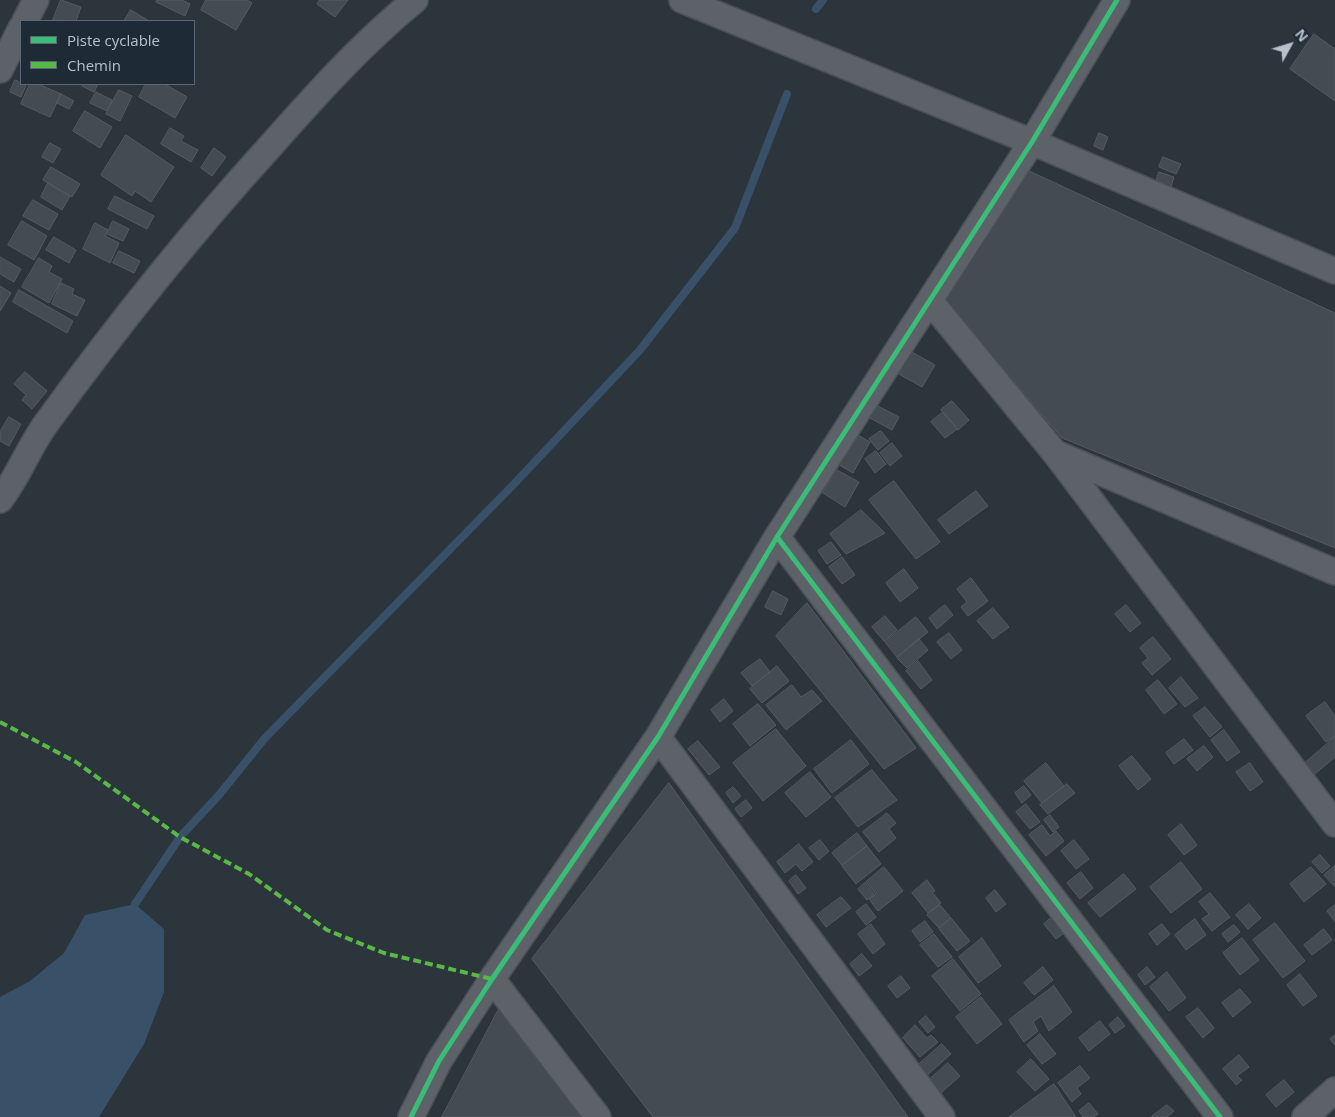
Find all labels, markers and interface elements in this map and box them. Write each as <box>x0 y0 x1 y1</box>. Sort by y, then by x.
legend <box>20 20 195 85</box>
north arrow <box>1265 20 1315 70</box>
text: N <box>1291 25 1313 46</box>
text: Piste cyclable <box>67 30 160 50</box>
text: Chemin <box>67 55 121 75</box>

